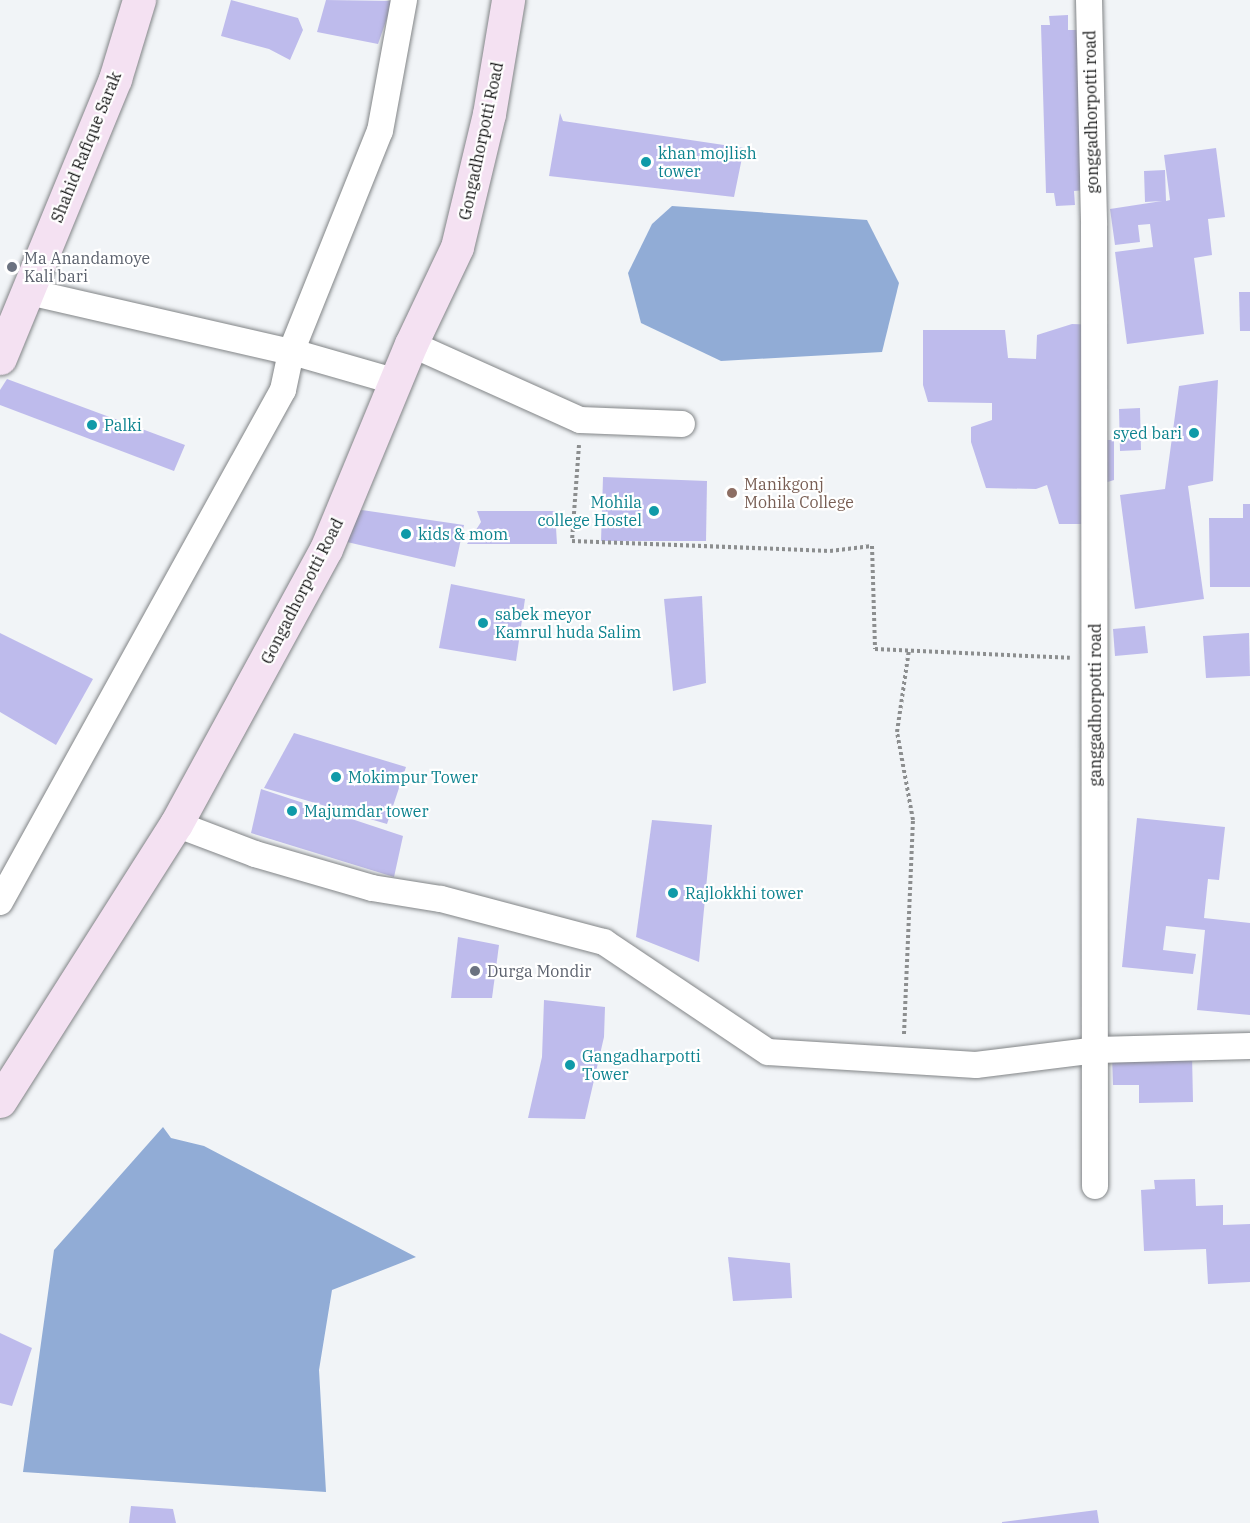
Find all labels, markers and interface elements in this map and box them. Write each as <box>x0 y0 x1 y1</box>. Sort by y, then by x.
street label: gonggadhorpotti road <box>1080 30 1102 194</box>
street label: Gongadhorpotti Road <box>455 60 507 222</box>
street label: Shahid Rafique Sarak <box>47 69 125 225</box>
place label: khan mojlish tower <box>658 143 757 181</box>
marker: khan mojlish tower <box>639 155 653 169</box>
place label: Ma Anandamoye Kali bari <box>24 248 150 286</box>
marker: Ma Anandamoye Kali bari <box>5 260 19 274</box>
place label: Palki <box>104 415 142 435</box>
marker: Palki <box>85 418 99 432</box>
place label: syed bari <box>1113 423 1182 443</box>
marker: syed bari <box>1187 426 1201 440</box>
place label: Manikgonj Mohila College <box>744 474 854 512</box>
marker: Manikgonj Mohila College <box>725 486 739 500</box>
place label: Mohila college Hostel <box>537 492 642 530</box>
marker: Mohila college Hostel <box>647 504 661 518</box>
street label: Gongadhorpotti Road <box>257 515 347 667</box>
place label: kids & mom <box>418 524 508 544</box>
marker: kids & mom <box>399 527 413 541</box>
place label: sabek meyor Kamrul huda Salim <box>495 604 641 642</box>
marker: sabek meyor Kamrul huda Salim <box>476 616 490 630</box>
street label: ganggadhorpotti road <box>1085 623 1105 787</box>
place label: Mokimpur Tower <box>348 767 478 787</box>
marker: Mokimpur Tower <box>329 770 343 784</box>
place label: Majumdar tower <box>304 801 428 821</box>
marker: Majumdar tower <box>285 804 299 818</box>
place label: Rajlokkhi tower <box>685 883 803 903</box>
marker: Rajlokkhi tower <box>666 886 680 900</box>
place label: Durga Mondir <box>487 961 591 981</box>
marker: Durga Mondir <box>468 964 482 978</box>
place label: Gangadharpotti Tower <box>582 1046 701 1084</box>
marker: Gangadharpotti Tower <box>563 1058 577 1072</box>

